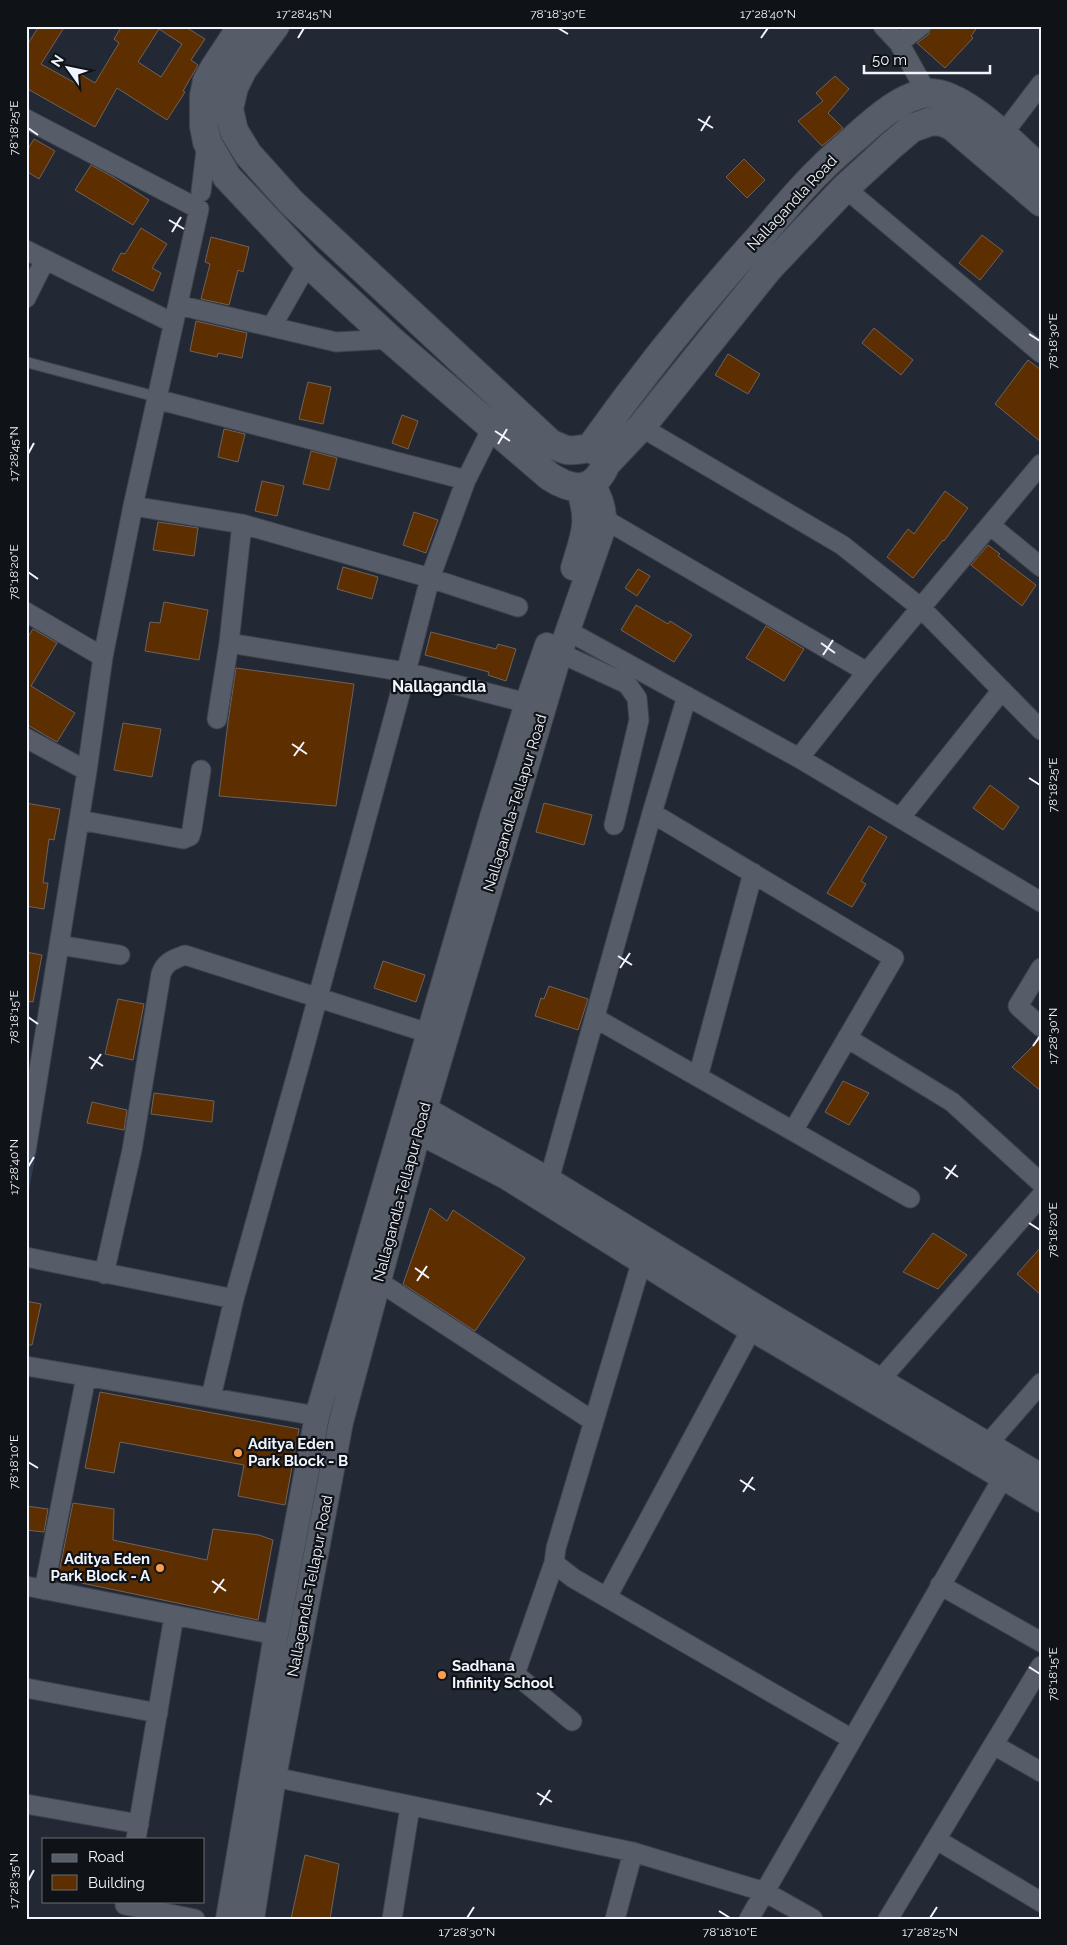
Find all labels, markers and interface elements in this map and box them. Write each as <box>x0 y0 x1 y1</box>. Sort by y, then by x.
text: 17°28'45"N <box>276 7 332 21</box>
text: 78°18'30"E <box>530 7 586 21</box>
text: 17°28'40"N <box>740 7 796 21</box>
north arrow <box>42 42 92 92</box>
scale bar <box>864 42 991 74</box>
text: 50 m <box>872 51 907 69</box>
text: N <box>47 52 67 70</box>
text: 78°18'25"E <box>7 101 21 155</box>
street label: Nallagandla Road <box>743 152 841 254</box>
text: 78°18'30"E <box>1046 313 1060 369</box>
text: 17°28'45"N <box>7 426 21 482</box>
text: 78°18'20"E <box>7 544 21 600</box>
district label: Nallagandla <box>392 677 486 696</box>
street label: Nallagandla-Tellapur Road <box>479 712 551 894</box>
text: 78°18'25"E <box>1046 758 1060 812</box>
text: 78°18'15"E <box>7 990 21 1044</box>
text: 17°28'30"N <box>1046 1008 1060 1064</box>
street label: Nallagandla-Tellapur Road <box>369 1100 435 1284</box>
text: 17°28'40"N <box>7 1139 21 1195</box>
text: 78°18'20"E <box>1046 1202 1060 1258</box>
text: 78°18'10"E <box>7 1435 21 1489</box>
place label: Aditya Eden Park Block - B <box>248 1435 348 1470</box>
marker: Aditya Eden Park Block - B <box>232 1447 244 1459</box>
street label: Nallagandla-Tellapur Road <box>284 1494 336 1678</box>
place label: Aditya Eden Park Block - A <box>50 1550 151 1585</box>
marker: Aditya Eden Park Block - A <box>154 1562 166 1574</box>
text: 78°18'15"E <box>1046 1647 1060 1701</box>
place label: Sadhana Infinity School <box>452 1657 554 1692</box>
marker: Sadhana Infinity School <box>436 1669 448 1681</box>
legend <box>42 1838 205 1902</box>
text: Road <box>88 1848 124 1866</box>
text: 17°28'35"N <box>7 1853 21 1909</box>
text: Building <box>88 1874 145 1892</box>
text: 17°28'30"N <box>439 1925 495 1939</box>
text: 78°18'10"E <box>703 1925 757 1939</box>
text: 17°28'25"N <box>902 1925 958 1939</box>

